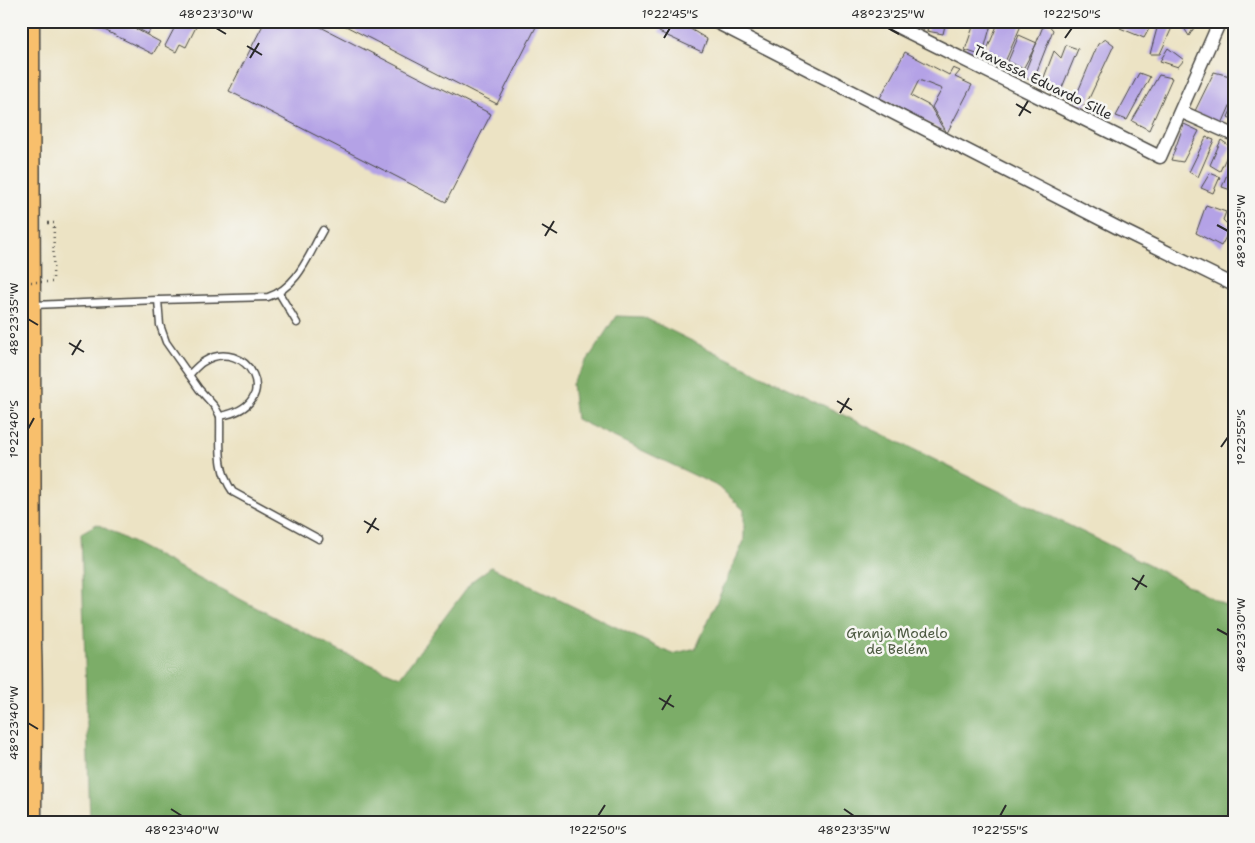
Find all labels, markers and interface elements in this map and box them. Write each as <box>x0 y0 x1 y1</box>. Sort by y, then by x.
text: 48°23'30"W <box>179 6 253 22</box>
text: 1°22'45"S <box>642 6 699 22</box>
text: 48°23'25"W <box>851 6 925 22</box>
text: 1°22'50"S <box>1043 6 1101 22</box>
street label: Travessa Eduardo Sille <box>971 41 1115 124</box>
text: 48°23'25"W <box>1233 194 1249 268</box>
text: 48°23'35"W <box>6 282 22 356</box>
text: 1°22'40"S <box>6 400 22 458</box>
text: 1°22'55"S <box>1233 409 1249 465</box>
text: 48°23'30"W <box>1233 598 1249 672</box>
park label: Granja Modelo de Belém <box>846 624 948 658</box>
text: 48°23'40"W <box>6 686 22 760</box>
text: 48°23'40"W <box>145 822 219 838</box>
text: 1°22'50"S <box>569 822 627 838</box>
text: 48°23'35"W <box>817 822 891 838</box>
text: 1°22'55"S <box>972 822 1028 838</box>

